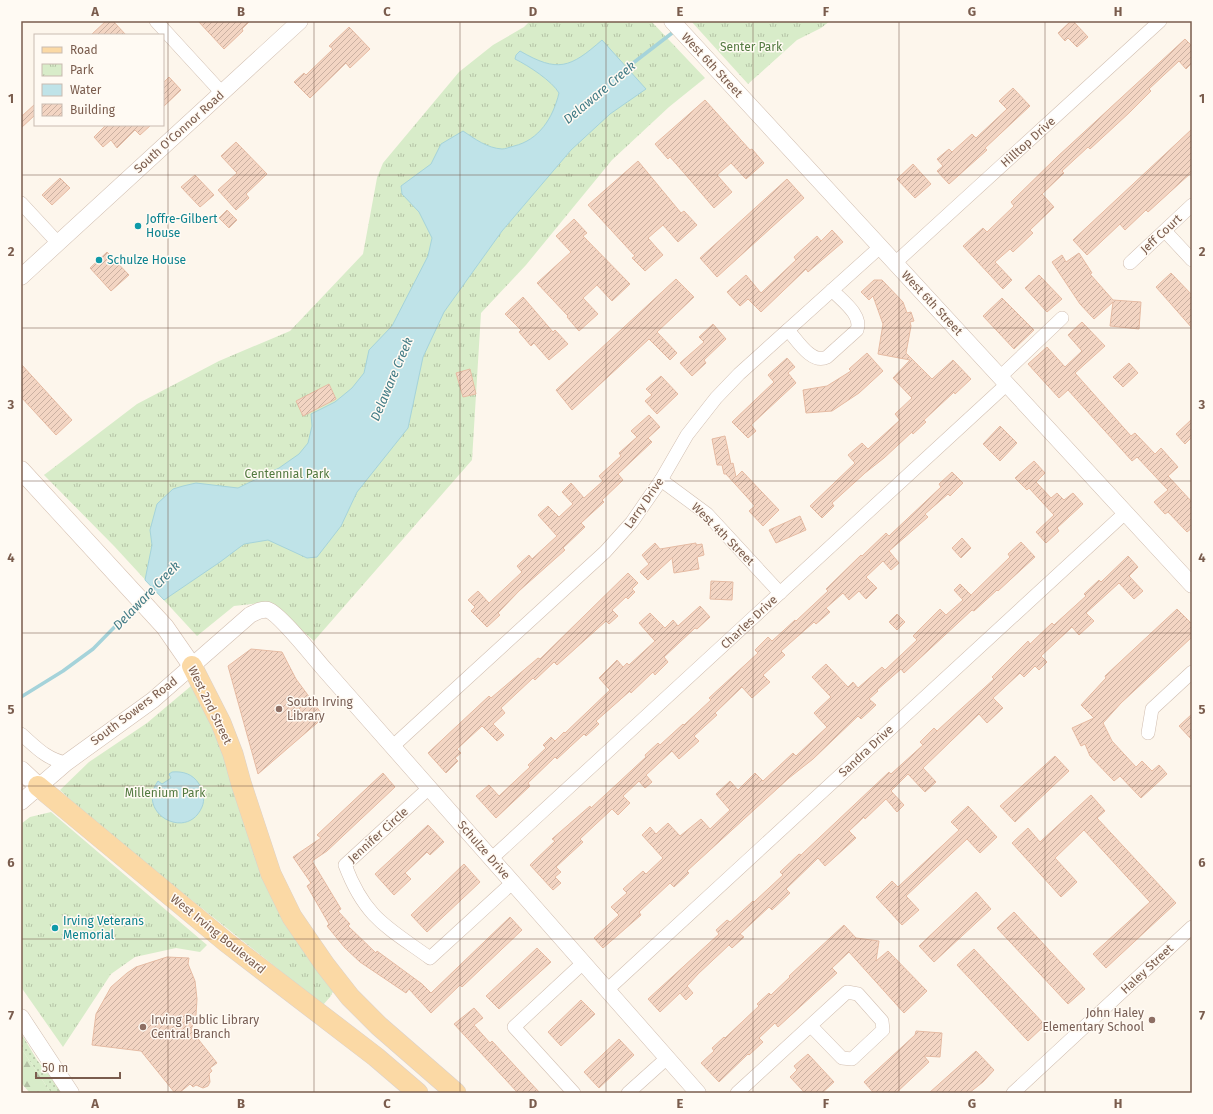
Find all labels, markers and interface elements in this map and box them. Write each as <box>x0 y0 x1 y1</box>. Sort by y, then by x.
text: A <box>90 4 99 19</box>
text: B <box>237 4 245 19</box>
text: C <box>383 4 391 19</box>
text: D <box>529 4 538 19</box>
text: E <box>677 4 684 19</box>
text: F <box>823 4 830 19</box>
text: G <box>968 4 976 19</box>
text: H <box>1114 4 1122 19</box>
street label: West 6th Street <box>679 30 746 101</box>
legend <box>34 34 164 126</box>
park label: Senter Park <box>720 40 783 54</box>
text: Road <box>70 43 98 57</box>
water label: Delaware Creek <box>560 58 638 127</box>
text: Park <box>70 63 94 77</box>
text: Water <box>70 83 102 97</box>
street label: South O'Connor Road <box>131 88 227 176</box>
text: 1 <box>8 91 14 106</box>
text: 1 <box>1199 91 1205 106</box>
text: Building <box>70 103 116 117</box>
street label: Hilltop Drive <box>998 114 1058 170</box>
street label: Jeff Court <box>1138 211 1185 256</box>
place label: Joffre-Gilbert House <box>146 212 218 240</box>
marker: Joffre-Gilbert House <box>133 221 143 231</box>
text: 2 <box>8 244 15 259</box>
text: 2 <box>1199 244 1206 259</box>
place label: Schulze House <box>107 253 186 267</box>
marker: Schulze House <box>94 255 104 265</box>
street label: West 6th Street <box>899 268 966 339</box>
water label: Delaware Creek <box>367 335 416 423</box>
text: 3 <box>7 397 15 412</box>
text: 3 <box>1198 397 1206 412</box>
park label: Centennial Park <box>245 467 330 481</box>
street label: Larry Drive <box>621 475 667 531</box>
street label: West 4th Street <box>689 500 758 569</box>
text: 4 <box>7 550 15 565</box>
text: 4 <box>1198 550 1206 565</box>
water label: Delaware Creek <box>110 558 183 633</box>
street label: Charles Drive <box>718 592 780 652</box>
street label: West 2nd Street <box>185 664 235 747</box>
street label: South Sowers Road <box>88 674 180 748</box>
place label: South Irving Library <box>287 695 354 723</box>
text: 5 <box>8 702 15 717</box>
text: 5 <box>1199 702 1206 717</box>
marker: South Irving Library <box>274 704 284 714</box>
street label: Sandra Drive <box>836 722 896 780</box>
park label: Millenium Park <box>125 786 206 800</box>
street label: Jennifer Circle <box>345 804 411 866</box>
street label: Schulze Drive <box>455 818 513 882</box>
text: 6 <box>7 855 15 870</box>
text: 6 <box>1198 855 1206 870</box>
street label: West Irving Boulevard <box>168 891 268 977</box>
place label: Irving Veterans Memorial <box>63 914 144 942</box>
marker: Irving Veterans Memorial <box>50 923 60 933</box>
street label: Haley Street <box>1118 941 1176 997</box>
place label: John Haley Elementary School <box>1042 1006 1144 1034</box>
text: 7 <box>8 1008 14 1023</box>
text: 7 <box>1199 1008 1205 1023</box>
place label: Irving Public Library Central Branch <box>151 1013 259 1041</box>
marker: John Haley Elementary School <box>1147 1015 1157 1025</box>
marker: Irving Public Library Central Branch <box>138 1022 148 1032</box>
scale bar <box>36 1054 120 1080</box>
text: 50 m <box>42 1061 68 1075</box>
text: A <box>90 1096 99 1111</box>
text: B <box>237 1096 245 1111</box>
text: C <box>383 1096 391 1111</box>
text: D <box>529 1096 538 1111</box>
text: E <box>677 1096 684 1111</box>
text: F <box>823 1096 830 1111</box>
text: G <box>968 1096 976 1111</box>
text: H <box>1114 1096 1122 1111</box>

